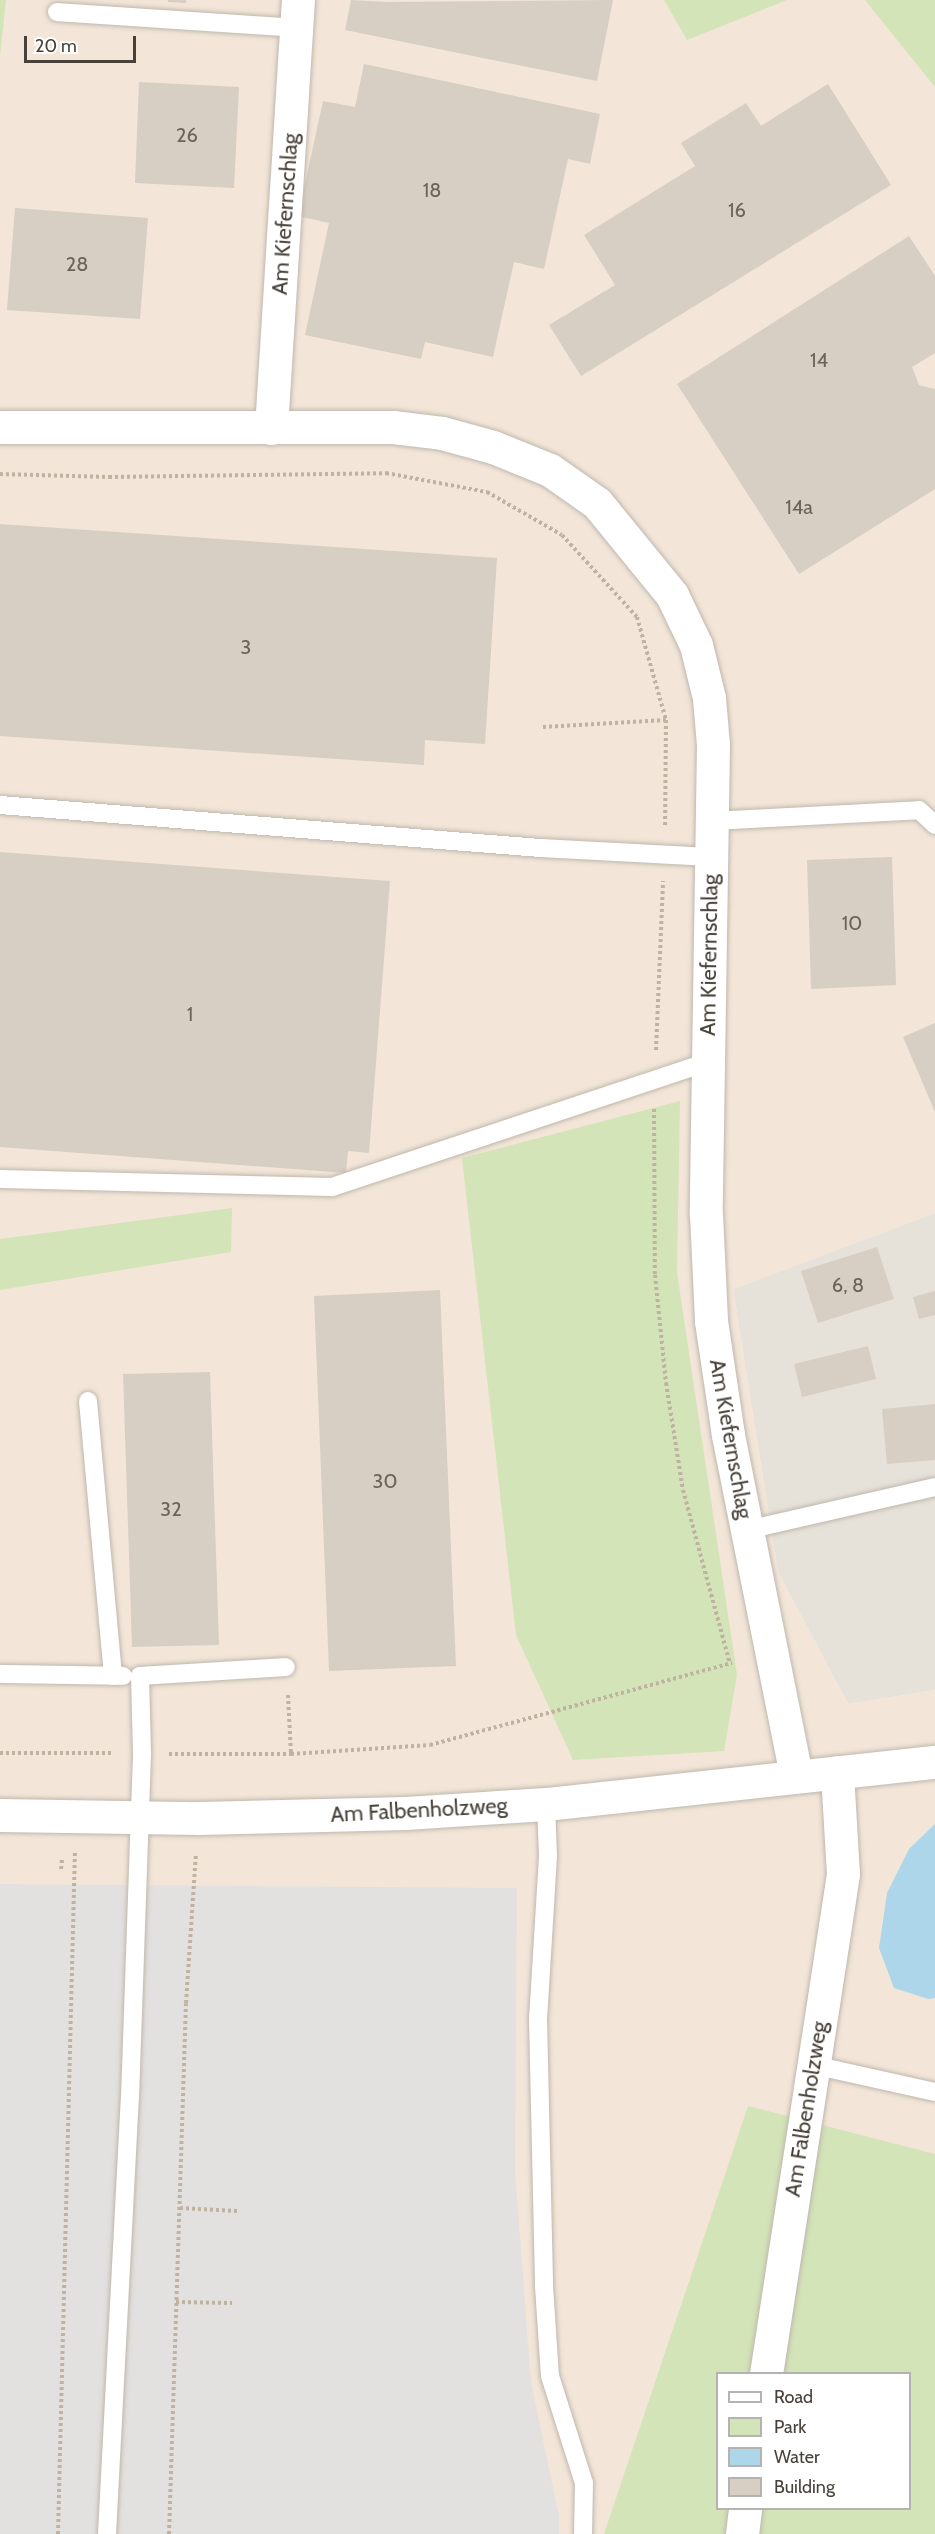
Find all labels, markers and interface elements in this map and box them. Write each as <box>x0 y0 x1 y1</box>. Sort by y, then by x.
scale bar <box>27 24 140 62</box>
text: 20 m <box>35 35 77 57</box>
house number: 26 <box>176 123 198 147</box>
street label: Am Kiefernschlag <box>266 132 304 296</box>
house number: 18 <box>423 178 441 202</box>
house number: 16 <box>728 198 746 222</box>
house number: 28 <box>66 252 88 276</box>
house number: 14 <box>810 348 828 372</box>
house number: 14a <box>785 495 813 519</box>
house number: 3 <box>241 635 251 659</box>
street label: Am Kiefernschlag <box>694 874 724 1036</box>
house number: 10 <box>842 911 862 935</box>
house number: 1 <box>187 1002 193 1026</box>
house number: 6, 8 <box>832 1273 864 1297</box>
street label: Am Kiefernschlag <box>704 1357 758 1521</box>
house number: 30 <box>373 1469 397 1493</box>
house number: 32 <box>160 1497 182 1521</box>
street label: Am Falbenholzweg <box>330 1792 508 1828</box>
street label: Am Falbenholzweg <box>779 2019 833 2199</box>
legend <box>716 2372 911 2510</box>
text: Road <box>774 2386 813 2408</box>
text: Park <box>774 2416 806 2438</box>
text: Water <box>774 2446 820 2468</box>
text: Building <box>774 2476 835 2498</box>

